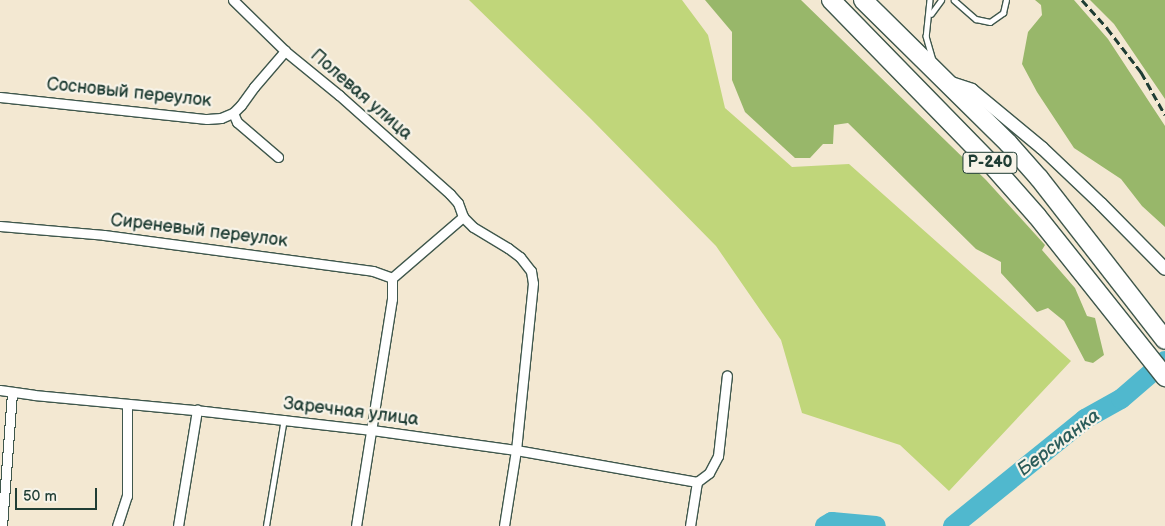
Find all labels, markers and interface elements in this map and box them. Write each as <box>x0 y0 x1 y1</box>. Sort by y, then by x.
street label: Полевая улица <box>306 45 416 145</box>
street label: Сосновый переулок <box>46 74 212 112</box>
road number: Р-240 <box>961 150 1019 177</box>
street label: Сиреневый переулок <box>109 209 289 253</box>
street label: Заречная улица <box>282 393 420 431</box>
water label: Берсианка <box>1013 404 1105 482</box>
scale bar <box>18 478 100 510</box>
text: 50 m <box>23 487 57 506</box>

